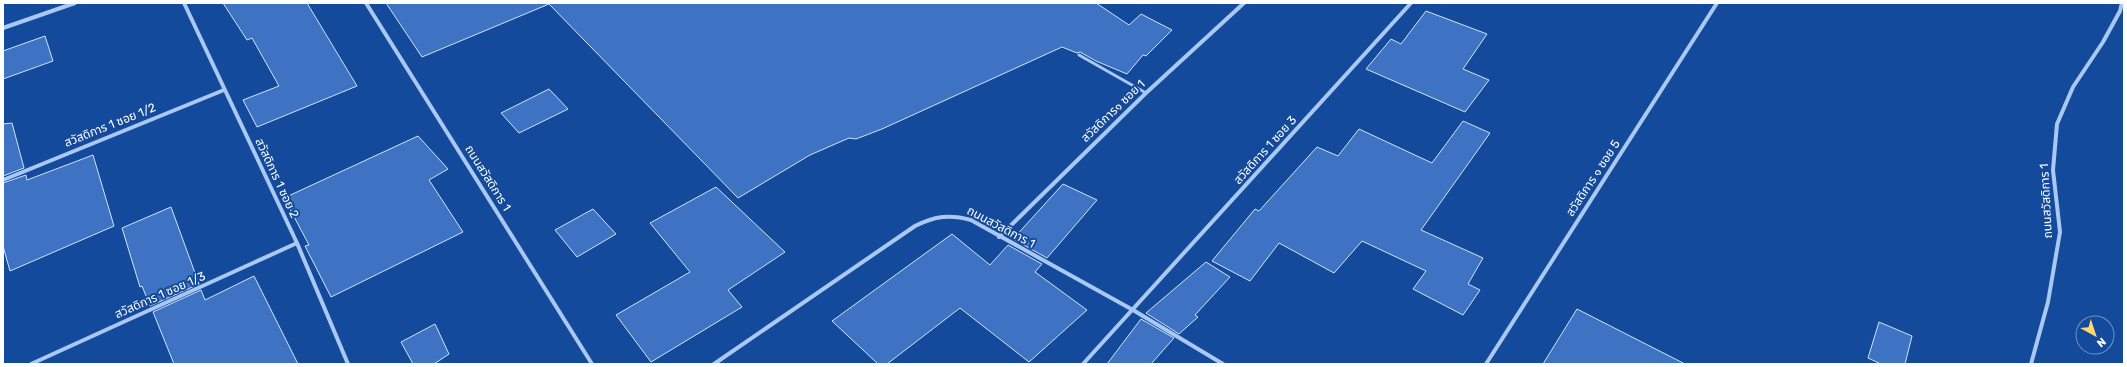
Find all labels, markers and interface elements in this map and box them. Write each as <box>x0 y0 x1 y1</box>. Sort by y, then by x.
street label: สวัสดิการ๑ ซอย 1 <box>1078 77 1148 145</box>
street label: สวัสดิการ 1 ซอย 1/2 <box>62 100 158 150</box>
street label: สวัสดิการ 1 ซอย 3 <box>1231 113 1299 187</box>
street label: สวัสดิการ 1 ซอย 2 <box>252 136 302 220</box>
street label: สวัสดิการ ๑ ซอย 5 <box>1563 137 1623 219</box>
street label: ถนนสวัสดิการ 1 <box>462 143 514 213</box>
street label: ถนนสวัสดิการ 1 <box>2037 163 2055 239</box>
street label: ถนนสวัสดิการ 1 <box>965 203 1037 251</box>
street label: สวัสดิการ 1 ซอย 1/3 <box>113 269 207 321</box>
north arrow <box>2075 315 2115 355</box>
text: N <box>2094 335 2108 350</box>

